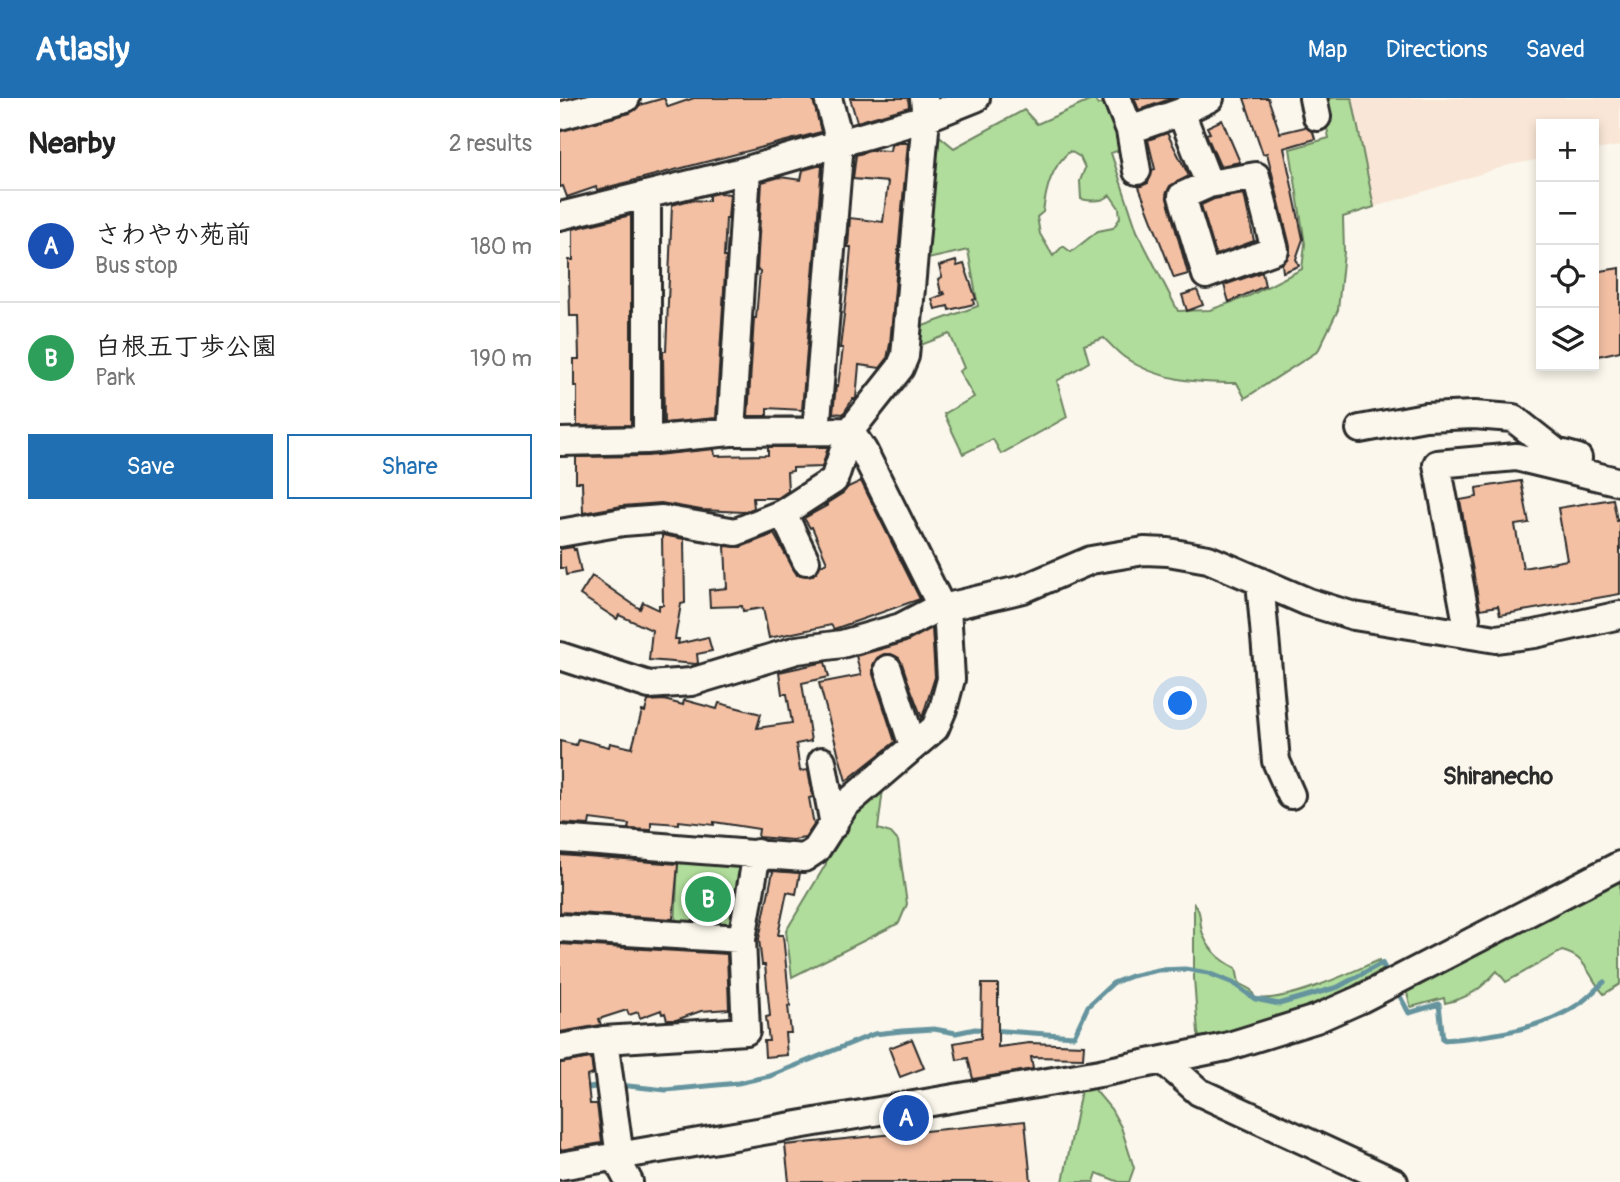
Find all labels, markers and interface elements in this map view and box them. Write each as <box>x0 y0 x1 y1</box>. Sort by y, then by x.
text: Atlasly <box>35 29 130 70</box>
text: Map <box>1308 35 1348 64</box>
text: Directions <box>1386 35 1487 64</box>
text: Saved <box>1525 35 1585 64</box>
map controls <box>1536 119 1599 371</box>
button: + <box>1536 119 1599 182</box>
text: Nearby <box>28 125 115 162</box>
text: 2 results <box>449 129 532 158</box>
button: − <box>1536 182 1599 245</box>
text: さわやか苑前 <box>95 219 251 251</box>
text: A <box>44 232 58 261</box>
text: 180 m <box>470 232 532 261</box>
button: locate <box>1536 245 1599 308</box>
text: Bus stop <box>95 251 178 280</box>
button: layers <box>1536 308 1599 371</box>
text: 白根五丁歩公園 <box>95 331 277 363</box>
text: B <box>44 344 58 373</box>
text: 190 m <box>470 344 532 373</box>
text: Park <box>95 363 135 392</box>
button: Save <box>28 434 273 499</box>
button: Share <box>287 434 532 499</box>
your location <box>1163 686 1197 720</box>
district label: Shiranecho <box>1443 762 1553 791</box>
pin: B <box>685 873 731 925</box>
pin: A <box>883 1092 929 1144</box>

